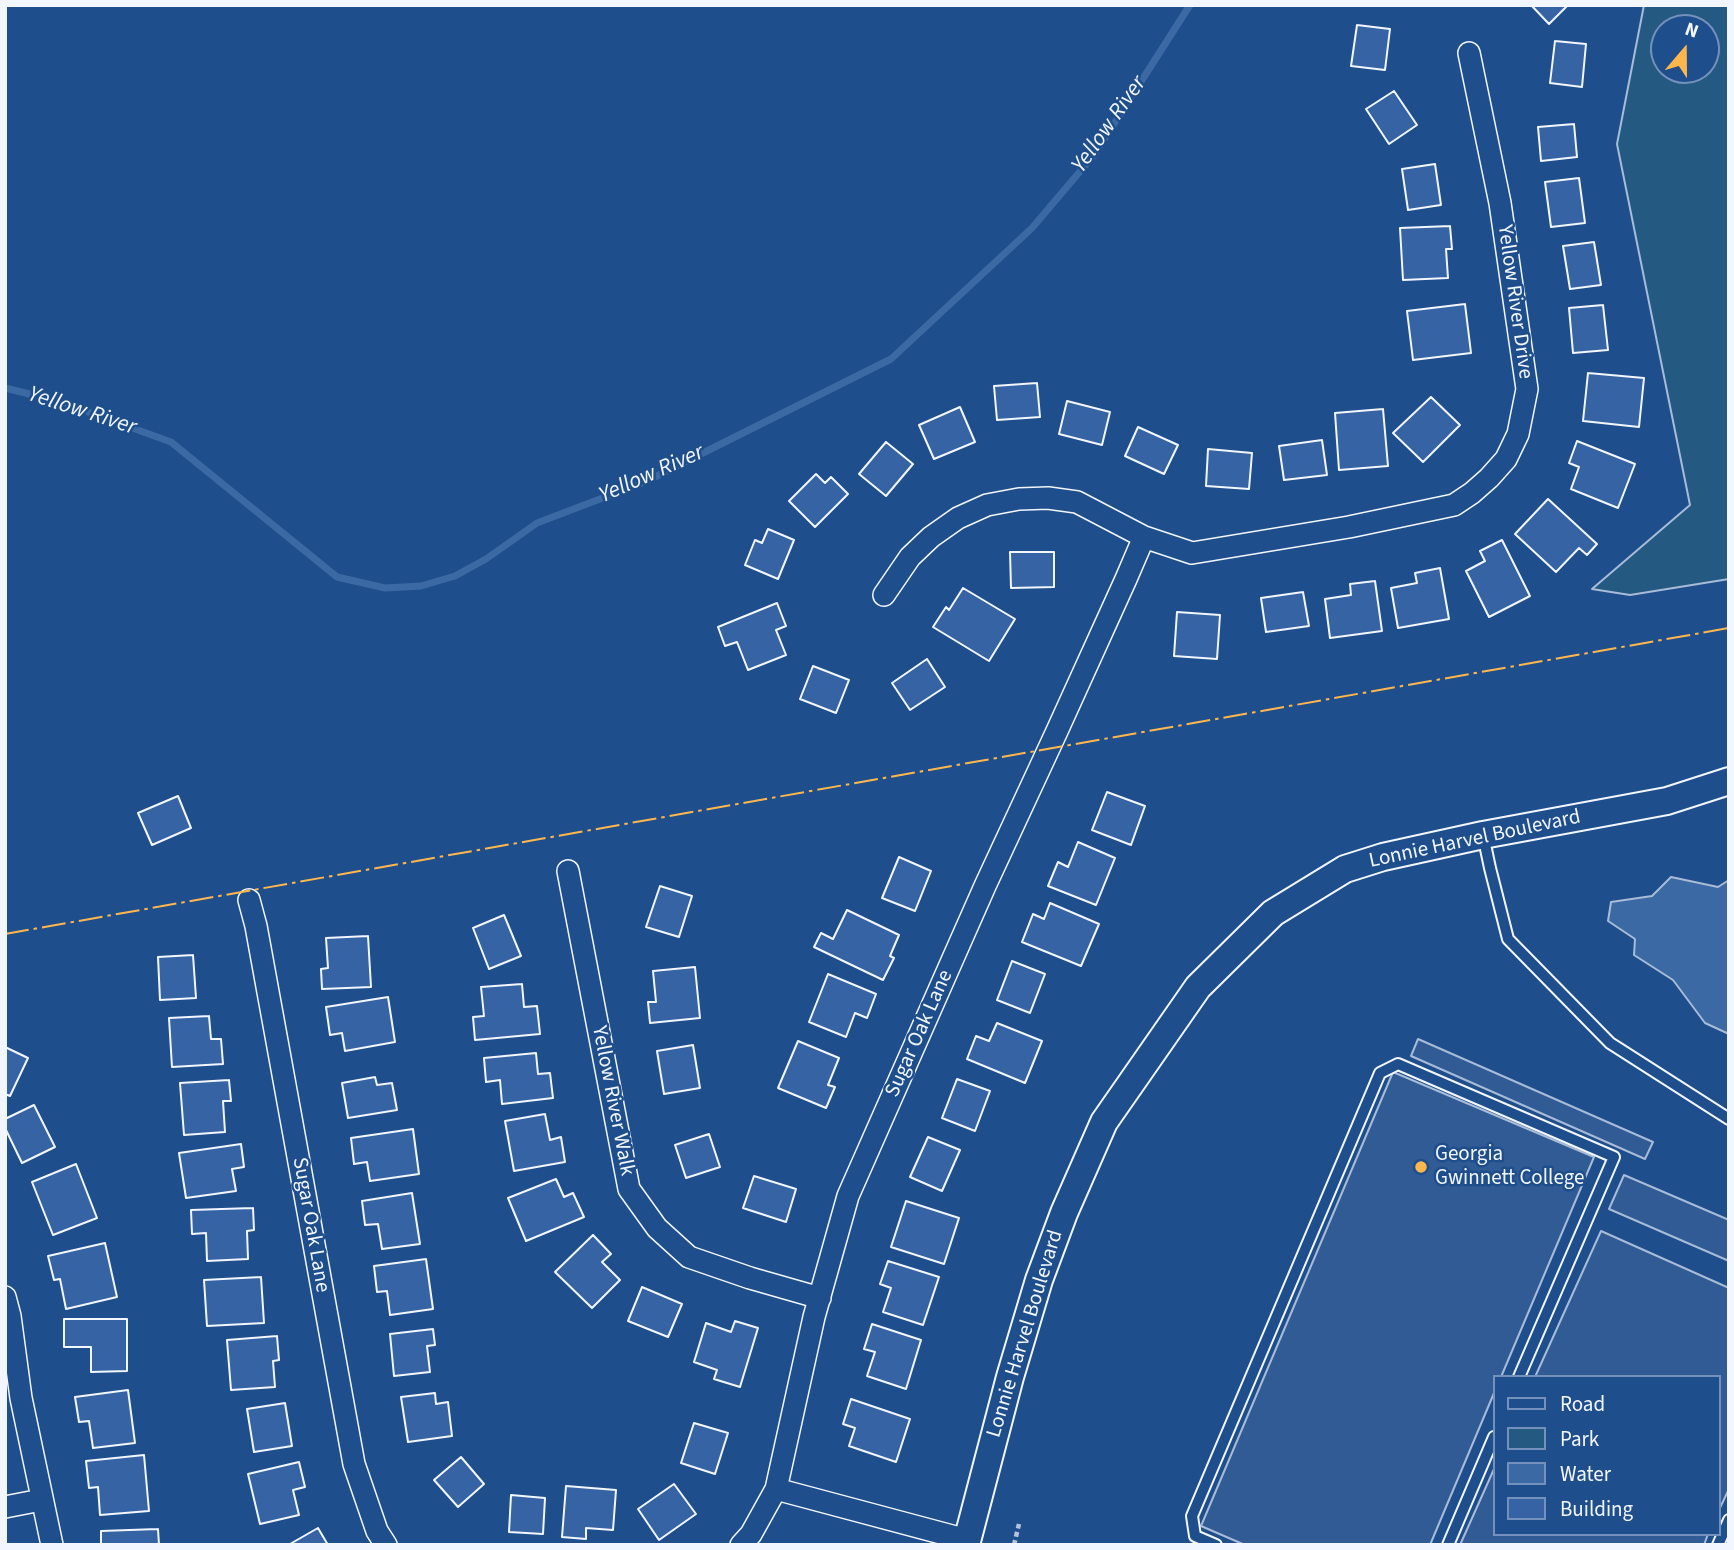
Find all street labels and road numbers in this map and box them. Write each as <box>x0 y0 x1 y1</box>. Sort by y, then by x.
street label: Yellow River Drive <box>1491 223 1537 381</box>
street label: Lonnie Harvel Boulevard <box>1367 805 1583 875</box>
street label: Sugar Oak Lane <box>881 966 959 1102</box>
street label: Yellow River Walk <box>585 1024 639 1178</box>
street label: Sugar Oak Lane <box>286 1155 334 1295</box>
street label: Lonnie Harvel Boulevard <box>982 1227 1070 1441</box>

